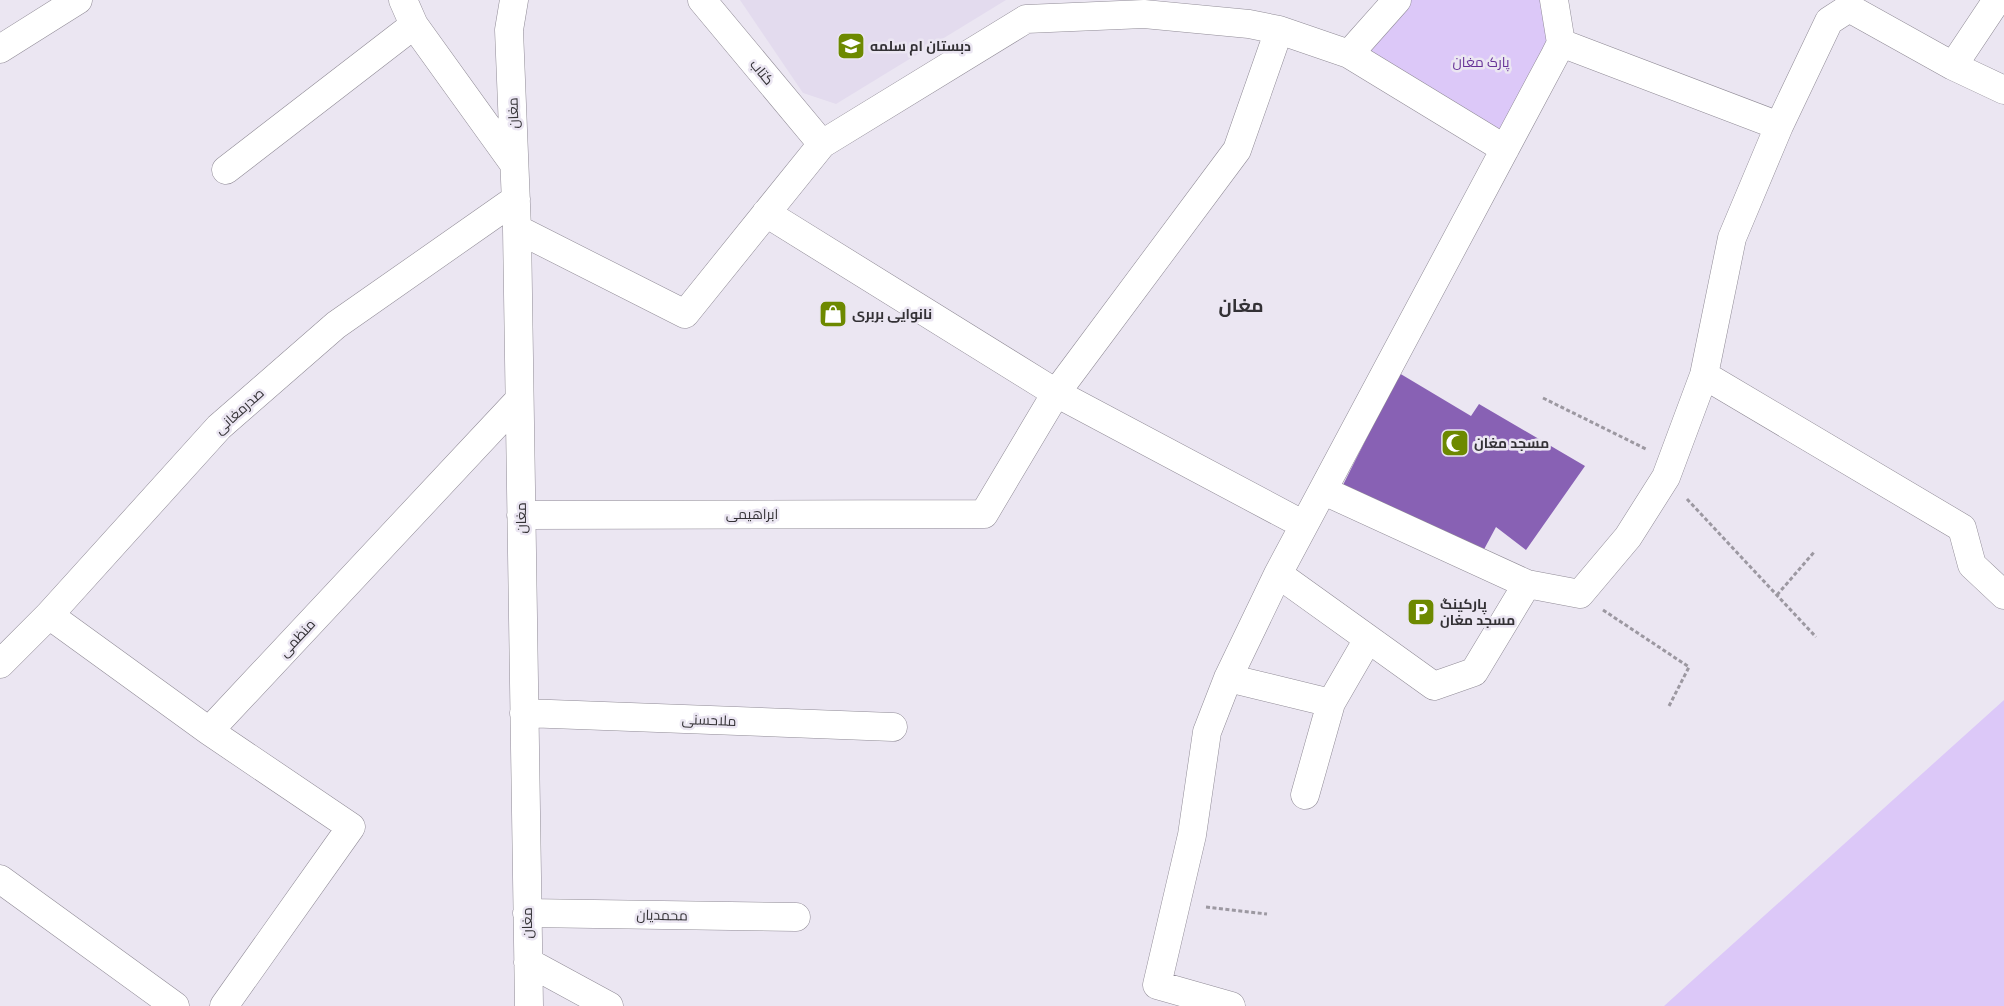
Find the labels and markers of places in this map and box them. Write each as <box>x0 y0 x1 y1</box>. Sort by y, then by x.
school or university icon: دبستان ام سلمه <box>836 31 866 61</box>
place label: دبستان ام سلمه <box>870 37 971 56</box>
shop icon: نانوایی بربری <box>818 299 848 329</box>
place label: نانوایی بربری <box>852 305 932 323</box>
mosque icon: مسجد مغان <box>1440 428 1470 458</box>
place label: مسجد مغان <box>1474 434 1549 452</box>
place label: پارکینگ مسجد مغان <box>1440 595 1515 629</box>
parking icon: پارکینگ مسجد مغان <box>1406 597 1436 627</box>

